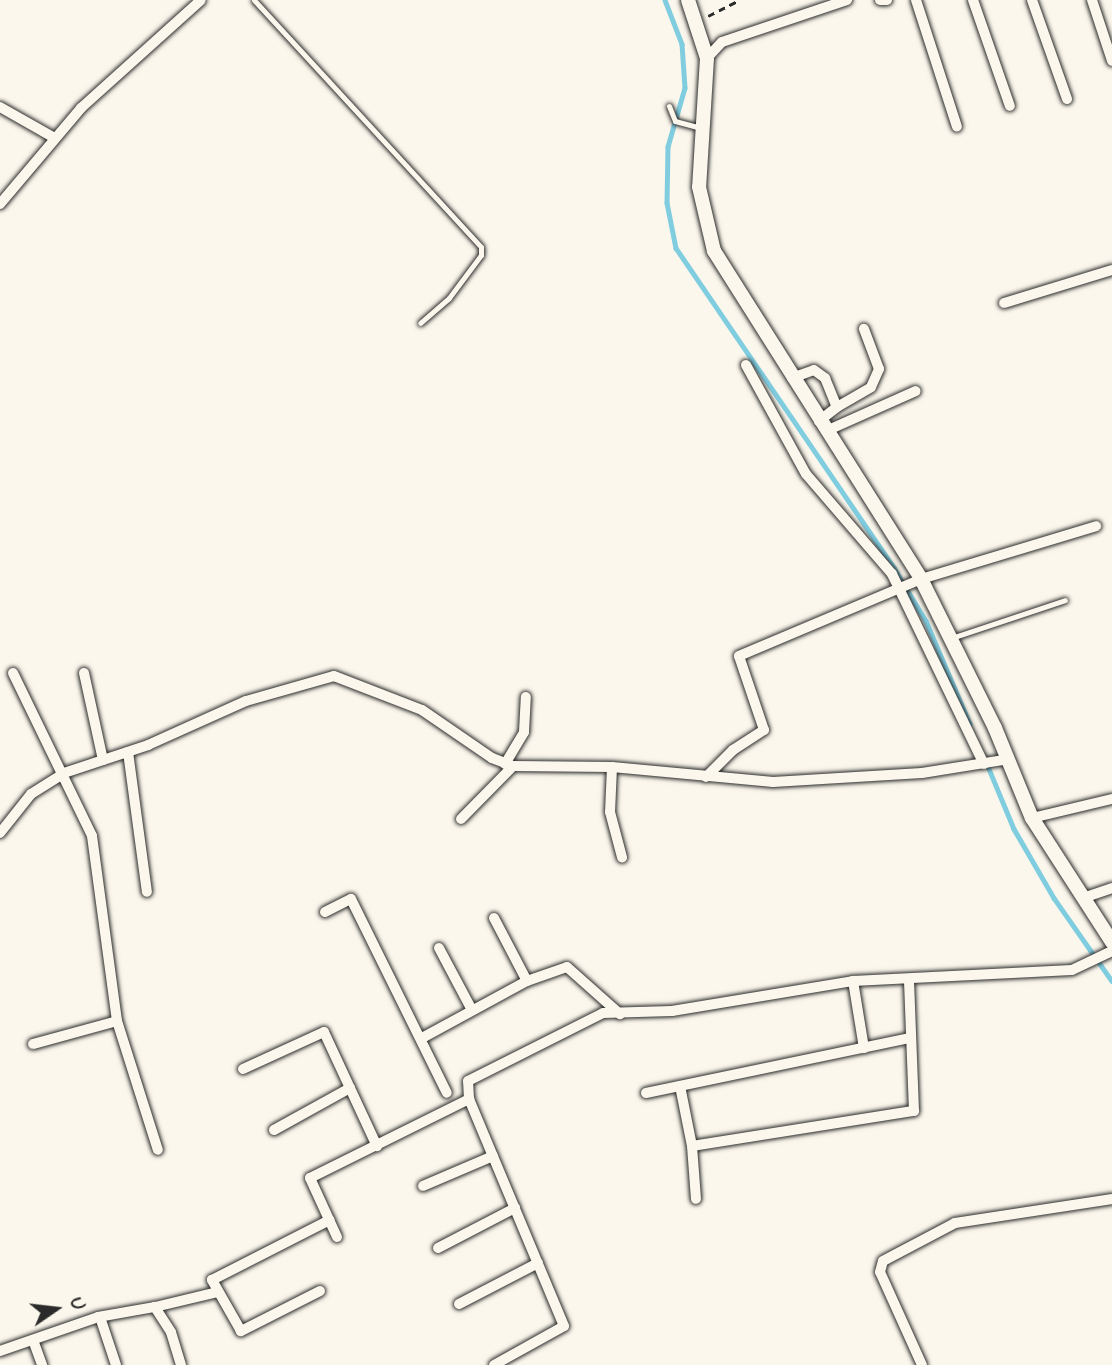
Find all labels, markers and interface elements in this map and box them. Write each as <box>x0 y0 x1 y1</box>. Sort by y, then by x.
north arrow <box>21 1274 91 1344</box>
text: U <box>63 1295 90 1313</box>

